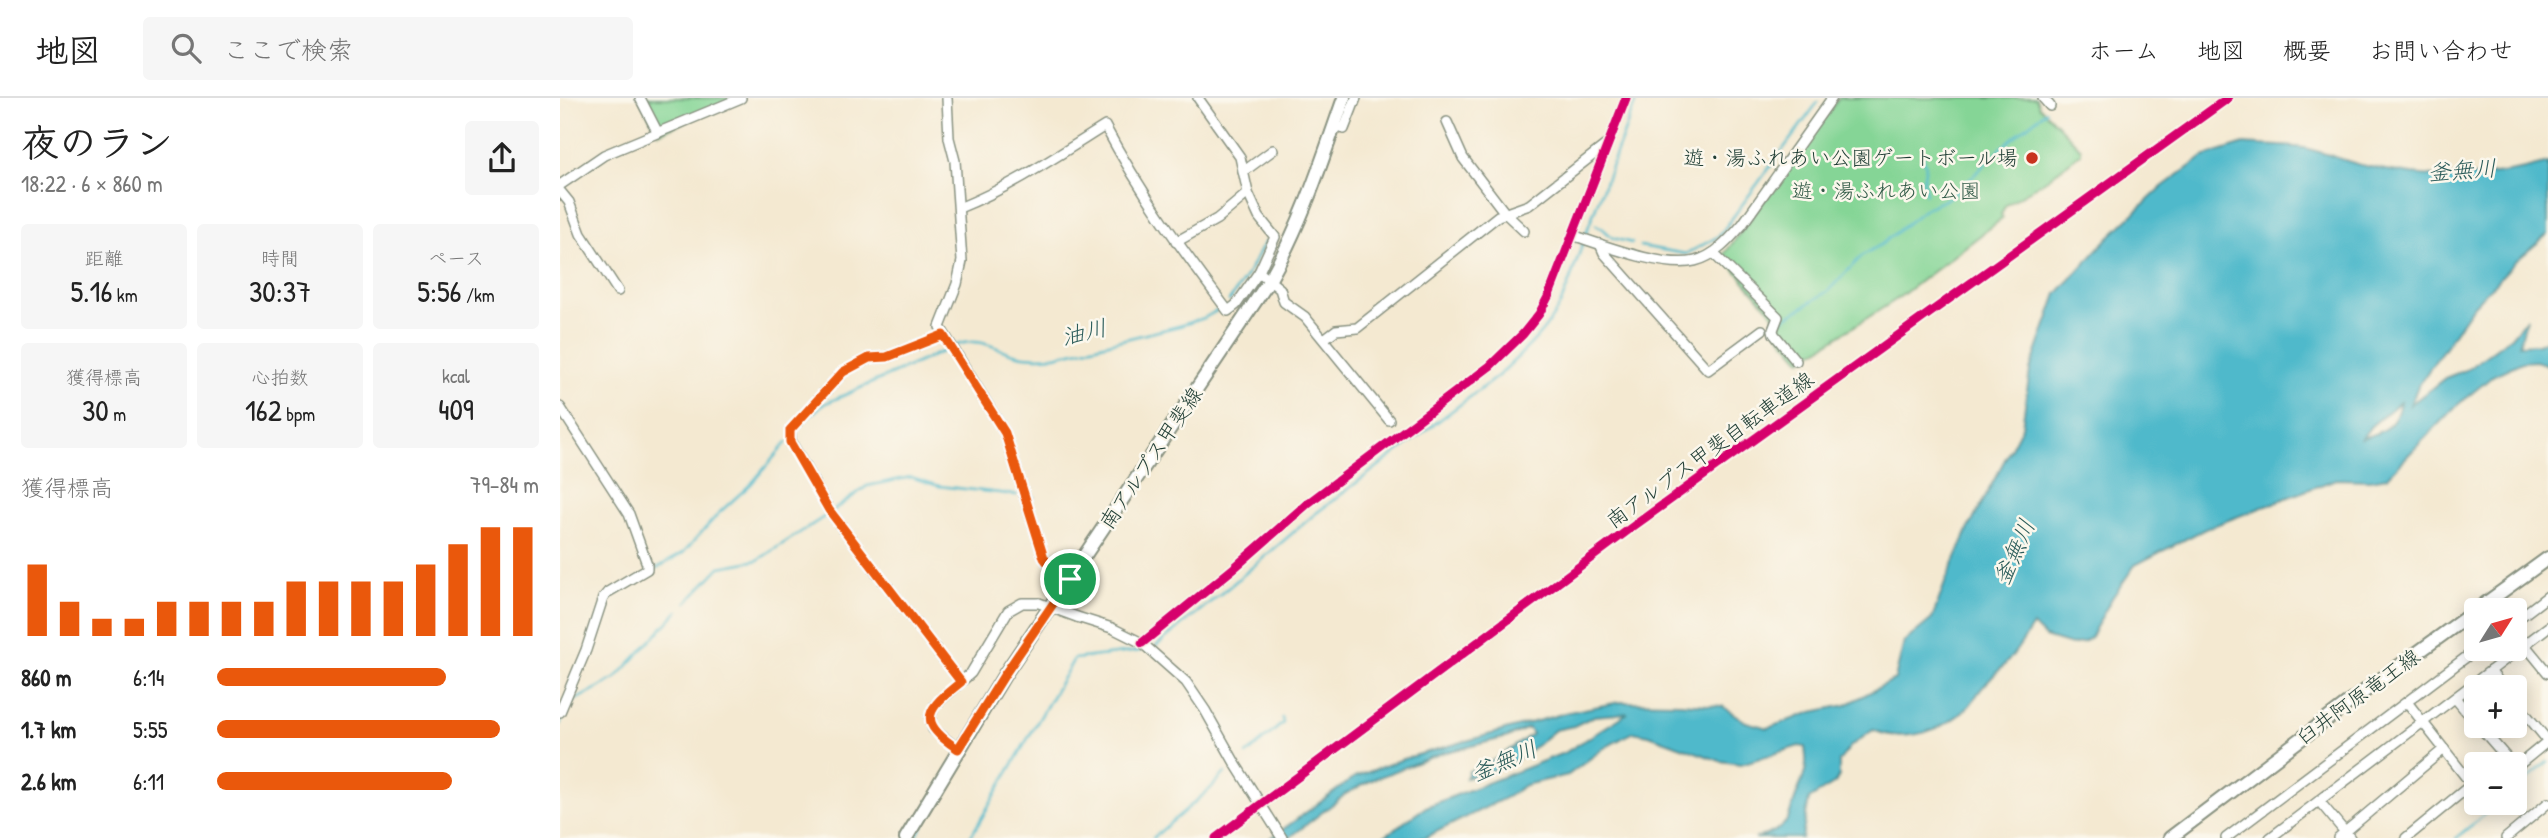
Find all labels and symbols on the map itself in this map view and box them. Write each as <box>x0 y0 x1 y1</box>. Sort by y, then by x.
place label: 遊・湯ふれあい公園ゲートボール場 <box>1683 143 2018 172</box>
marker: 遊・湯ふれあい公園ゲートボール場 <box>2024 150 2040 166</box>
water label: 釜無川 <box>2426 152 2497 187</box>
park label: 遊・湯ふれあい公園 <box>1792 176 1981 205</box>
water label: 油川 <box>1058 311 1110 352</box>
street label: 南アルプス甲斐自転車道線 <box>1600 364 1819 535</box>
street label: 南アルプス甲斐線 <box>1092 381 1209 535</box>
water label: 釜無川 <box>1985 514 2042 590</box>
pin <box>1040 549 1100 609</box>
north arrow <box>2464 598 2527 662</box>
street label: 臼井阿原竜王線 <box>2290 642 2426 752</box>
water label: 釜無川 <box>1466 733 1542 788</box>

